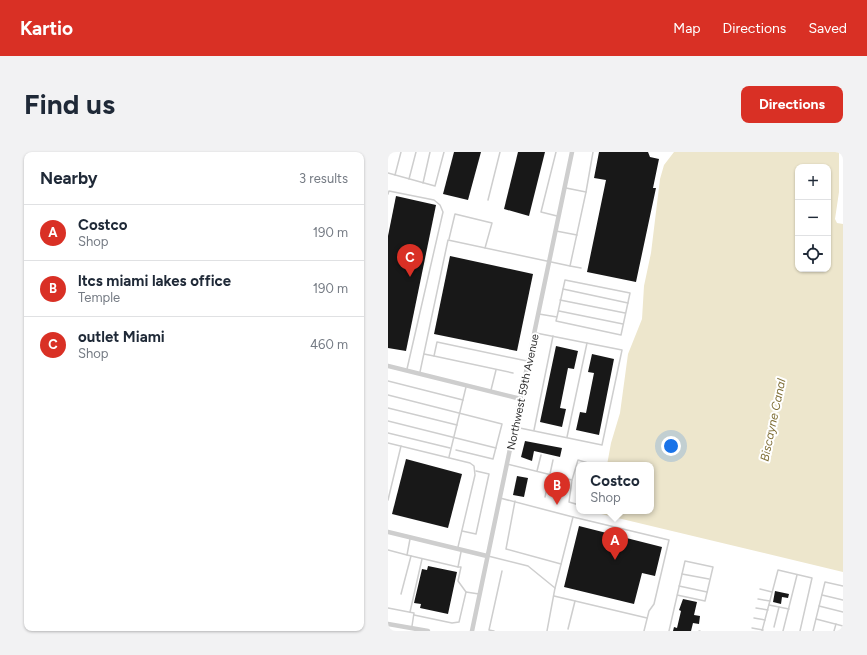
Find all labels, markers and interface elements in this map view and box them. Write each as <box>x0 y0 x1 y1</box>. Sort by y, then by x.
text: Kartio <box>20 17 73 40</box>
text: Map <box>673 20 701 37</box>
text: Directions <box>723 20 786 37</box>
text: Saved <box>808 20 847 37</box>
button: Directions <box>741 86 843 123</box>
text: Find us <box>24 87 115 121</box>
map controls <box>795 164 831 272</box>
button: + <box>795 164 831 200</box>
text: Nearby <box>40 168 98 188</box>
text: 3 results <box>299 171 348 186</box>
button: − <box>795 200 831 236</box>
text: Costco <box>78 216 127 234</box>
text: A <box>48 225 58 240</box>
text: 190 m <box>313 225 348 240</box>
text: Shop <box>78 234 108 249</box>
button: locate <box>795 236 831 272</box>
pin: C <box>397 244 423 277</box>
text: ltcs miami lakes office <box>78 272 231 290</box>
text: B <box>49 281 57 296</box>
text: 190 m <box>313 281 348 296</box>
text: Temple <box>78 290 120 305</box>
text: outlet Miami <box>78 328 165 346</box>
street label: Northwest 59th Avenue <box>504 333 542 451</box>
text: C <box>48 337 58 352</box>
text: 460 m <box>310 337 348 352</box>
text: Shop <box>78 346 108 361</box>
water label: Biscayne Canal <box>757 377 789 463</box>
your location <box>661 436 681 456</box>
popup <box>576 462 654 514</box>
pin: B <box>544 472 570 505</box>
text: Costco <box>590 472 640 490</box>
text: Shop <box>590 490 621 505</box>
pin: A <box>602 527 628 560</box>

